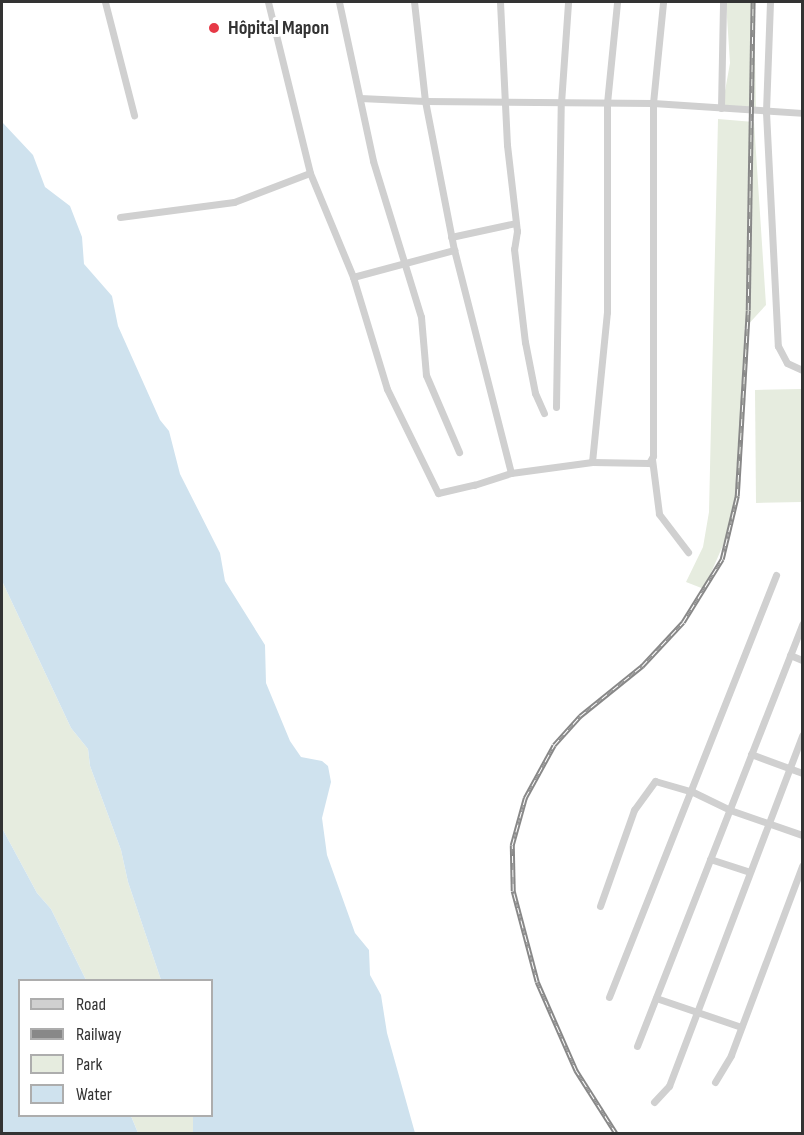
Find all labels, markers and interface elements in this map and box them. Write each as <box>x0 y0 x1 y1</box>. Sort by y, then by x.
place label: Hôpital Mapon <box>228 16 329 40</box>
marker: Hôpital Mapon <box>205 19 223 37</box>
legend <box>18 979 213 1117</box>
text: Road <box>76 994 106 1015</box>
text: Railway <box>76 1024 121 1045</box>
text: Park <box>76 1054 102 1075</box>
text: Water <box>76 1084 112 1105</box>

